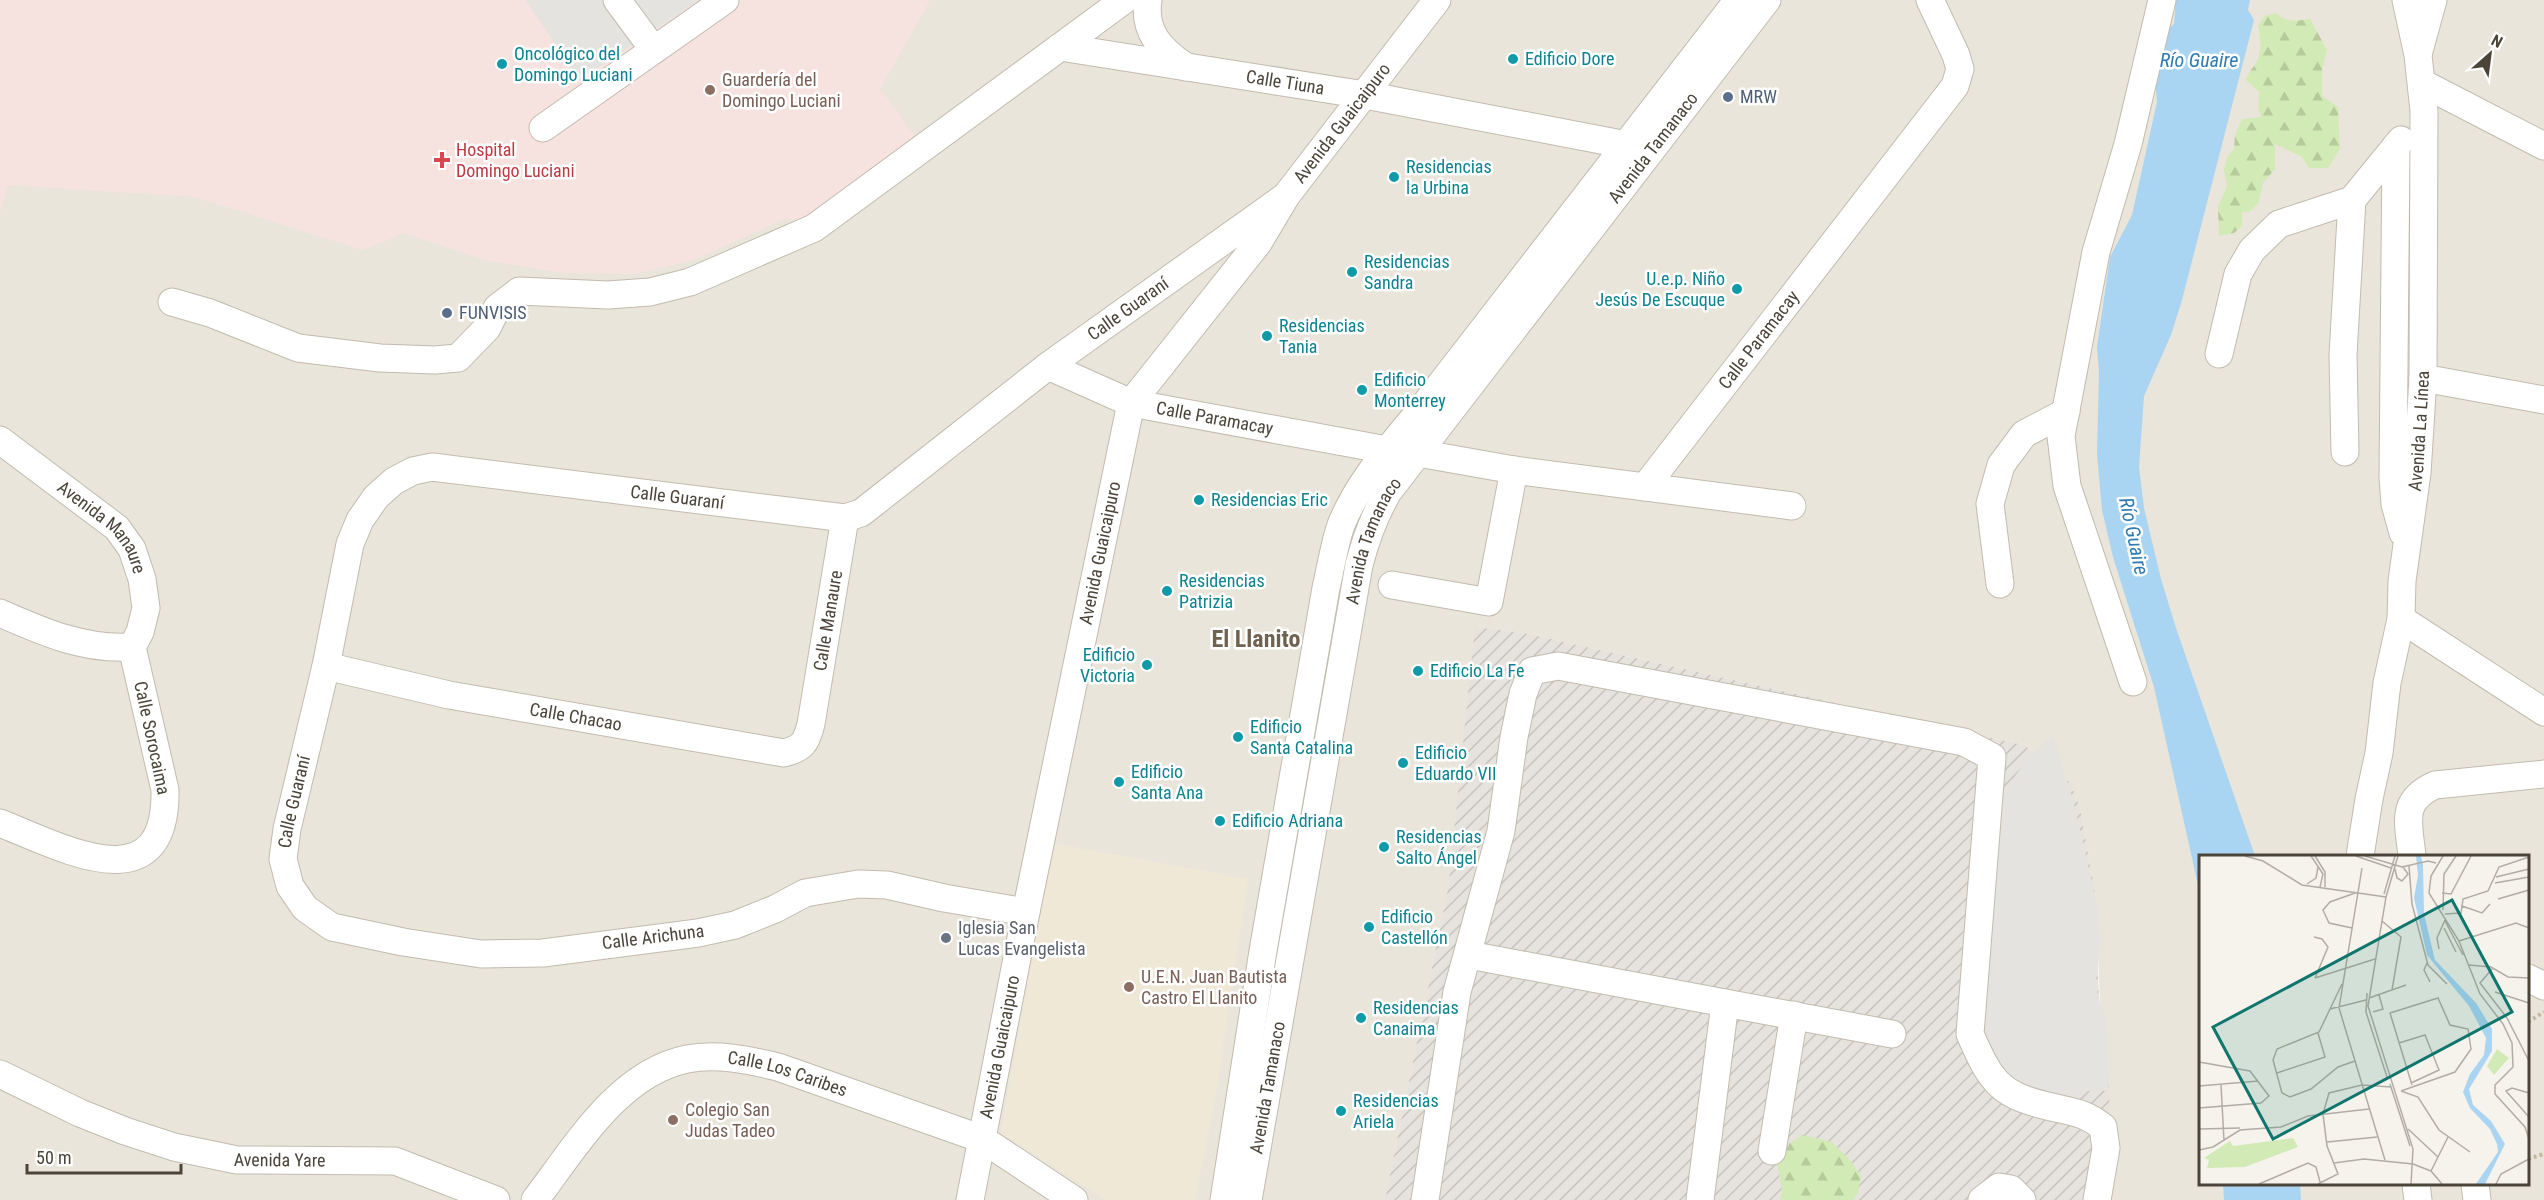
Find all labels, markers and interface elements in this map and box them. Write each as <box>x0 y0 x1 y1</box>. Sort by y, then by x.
north arrow <box>2460 24 2520 84</box>
text: N <box>2488 31 2506 52</box>
place label: Oncológico del Domingo Luciani <box>514 43 633 85</box>
place label: Edificio Dore <box>1525 48 1614 69</box>
water label: Río Guaire <box>2160 48 2238 72</box>
marker: Edificio Dore <box>1506 52 1520 66</box>
marker: Oncológico del Domingo Luciani <box>495 57 509 71</box>
street label: Avenida Guaicaipuro <box>1289 59 1394 187</box>
street label: Calle Tiuna <box>1245 65 1326 98</box>
place label: Guardería del Domingo Luciani <box>722 69 841 111</box>
marker: Guardería del Domingo Luciani <box>703 83 717 97</box>
place label: MRW <box>1740 86 1777 107</box>
street label: Avenida Tamanaco <box>1604 88 1702 207</box>
marker: MRW <box>1721 90 1735 104</box>
place label: Hospital Domingo Luciani <box>456 139 575 181</box>
marker: Hospital Domingo Luciani <box>433 151 451 169</box>
place label: Residencias la Urbina <box>1406 156 1492 198</box>
marker: Residencias la Urbina <box>1387 170 1401 184</box>
place label: Residencias Sandra <box>1364 251 1450 293</box>
marker: Residencias Sandra <box>1345 265 1359 279</box>
place label: U.e.p. Niño Jesús De Escuque <box>1595 268 1725 310</box>
street label: Calle Guaraní <box>1083 272 1173 344</box>
marker: U.e.p. Niño Jesús De Escuque <box>1730 282 1744 296</box>
street label: Calle Paramacay <box>1714 286 1803 393</box>
place label: FUNVISIS <box>459 302 527 323</box>
marker: FUNVISIS <box>440 306 454 320</box>
place label: Residencias Tania <box>1279 315 1365 357</box>
marker: Residencias Tania <box>1260 329 1274 343</box>
place label: Edificio Monterrey <box>1374 369 1446 411</box>
street label: Avenida La Línea <box>2404 371 2433 492</box>
marker: Edificio Monterrey <box>1355 383 1369 397</box>
street label: Calle Paramacay <box>1155 397 1275 439</box>
street label: Avenida Tamanaco <box>1341 473 1405 606</box>
street label: Avenida Manaure <box>54 476 150 576</box>
street label: Avenida Guaicaipuro <box>1075 479 1125 626</box>
street label: Calle Guaraní <box>629 481 726 513</box>
place label: Residencias Eric <box>1211 489 1328 510</box>
marker: Residencias Eric <box>1192 493 1206 507</box>
water label: Río Guaire <box>2114 495 2154 577</box>
street label: Calle Manaure <box>809 569 846 672</box>
place label: Residencias Patrizia <box>1179 570 1265 612</box>
marker: Residencias Patrizia <box>1160 584 1174 598</box>
district label: El Llanito <box>1211 625 1301 653</box>
place label: Edificio Victoria <box>1080 644 1135 686</box>
marker: Edificio Victoria <box>1140 658 1154 672</box>
place label: Edificio La Fe <box>1430 660 1525 681</box>
marker: Edificio La Fe <box>1411 664 1425 678</box>
street label: Calle Sorocaima <box>130 679 175 797</box>
street label: Calle Chacao <box>528 698 624 735</box>
place label: Edificio Santa Catalina <box>1250 716 1353 758</box>
marker: Edificio Santa Catalina <box>1231 730 1245 744</box>
place label: Edificio Eduardo VII <box>1415 742 1497 784</box>
street label: Calle Guaraní <box>274 753 314 849</box>
marker: Edificio Eduardo VII <box>1396 756 1410 770</box>
place label: Edificio Santa Ana <box>1131 761 1203 803</box>
marker: Edificio Santa Ana <box>1112 775 1126 789</box>
place label: Edificio Adriana <box>1232 810 1343 831</box>
marker: Edificio Adriana <box>1213 814 1227 828</box>
place label: Residencias Salto Ángel <box>1396 826 1482 868</box>
marker: Residencias Salto Ángel <box>1377 840 1391 854</box>
inset map <box>2199 855 2529 1185</box>
place label: Edificio Castellón <box>1381 906 1448 948</box>
place label: Iglesia San Lucas Evangelista <box>958 917 1086 959</box>
street label: Calle Arichuna <box>601 920 705 953</box>
marker: Edificio Castellón <box>1362 920 1376 934</box>
marker: Iglesia San Lucas Evangelista <box>939 931 953 945</box>
place label: U.E.N. Juan Bautista Castro El Llanito <box>1141 966 1287 1008</box>
street label: Avenida Guaicaipuro <box>975 973 1023 1120</box>
marker: U.E.N. Juan Bautista Castro El Llanito <box>1122 980 1136 994</box>
place label: Residencias Canaima <box>1373 997 1459 1039</box>
marker: Residencias Canaima <box>1354 1011 1368 1025</box>
street label: Avenida Tamanaco <box>1245 1020 1289 1155</box>
street label: Calle Los Caribes <box>727 1047 850 1101</box>
place label: Residencias Ariela <box>1353 1090 1439 1132</box>
place label: Colegio San Judas Tadeo <box>685 1099 775 1141</box>
marker: Residencias Ariela <box>1334 1104 1348 1118</box>
marker: Colegio San Judas Tadeo <box>666 1113 680 1127</box>
scale bar <box>27 1137 182 1175</box>
text: 50 m <box>36 1147 71 1168</box>
street label: Avenida Yare <box>234 1149 326 1171</box>

